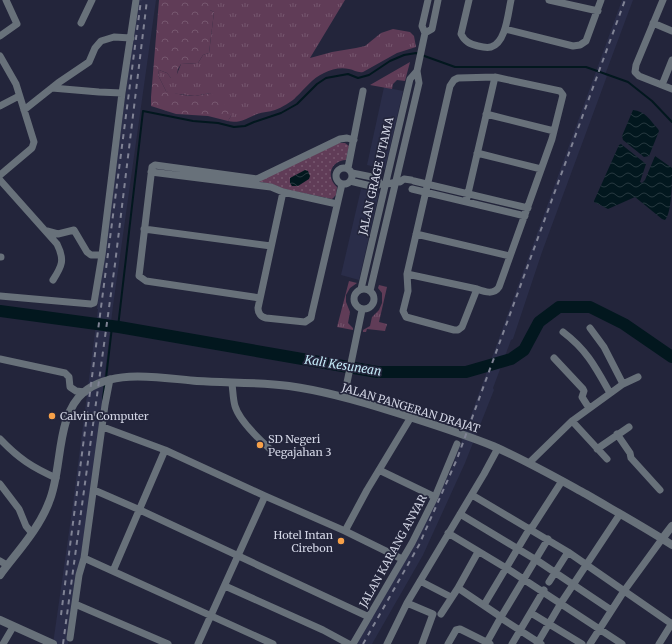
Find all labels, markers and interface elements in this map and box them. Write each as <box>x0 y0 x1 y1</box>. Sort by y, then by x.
street label: JALAN GRAGE UTAMA <box>355 115 396 238</box>
water label: Kali Kesunean <box>303 351 383 378</box>
street label: JALAN PANGERAN DRAJAT <box>339 380 482 436</box>
place label: Calvin Computer <box>60 409 149 423</box>
marker: Calvin Computer <box>47 411 57 421</box>
place label: SD Negeri Pegajahan 3 <box>268 432 332 459</box>
marker: SD Negeri Pegajahan 3 <box>255 440 265 450</box>
street label: JALAN KARANG ANYAR <box>356 492 430 611</box>
place label: Hotel Intan Cirebon <box>274 528 334 555</box>
marker: Hotel Intan Cirebon <box>336 536 346 546</box>

